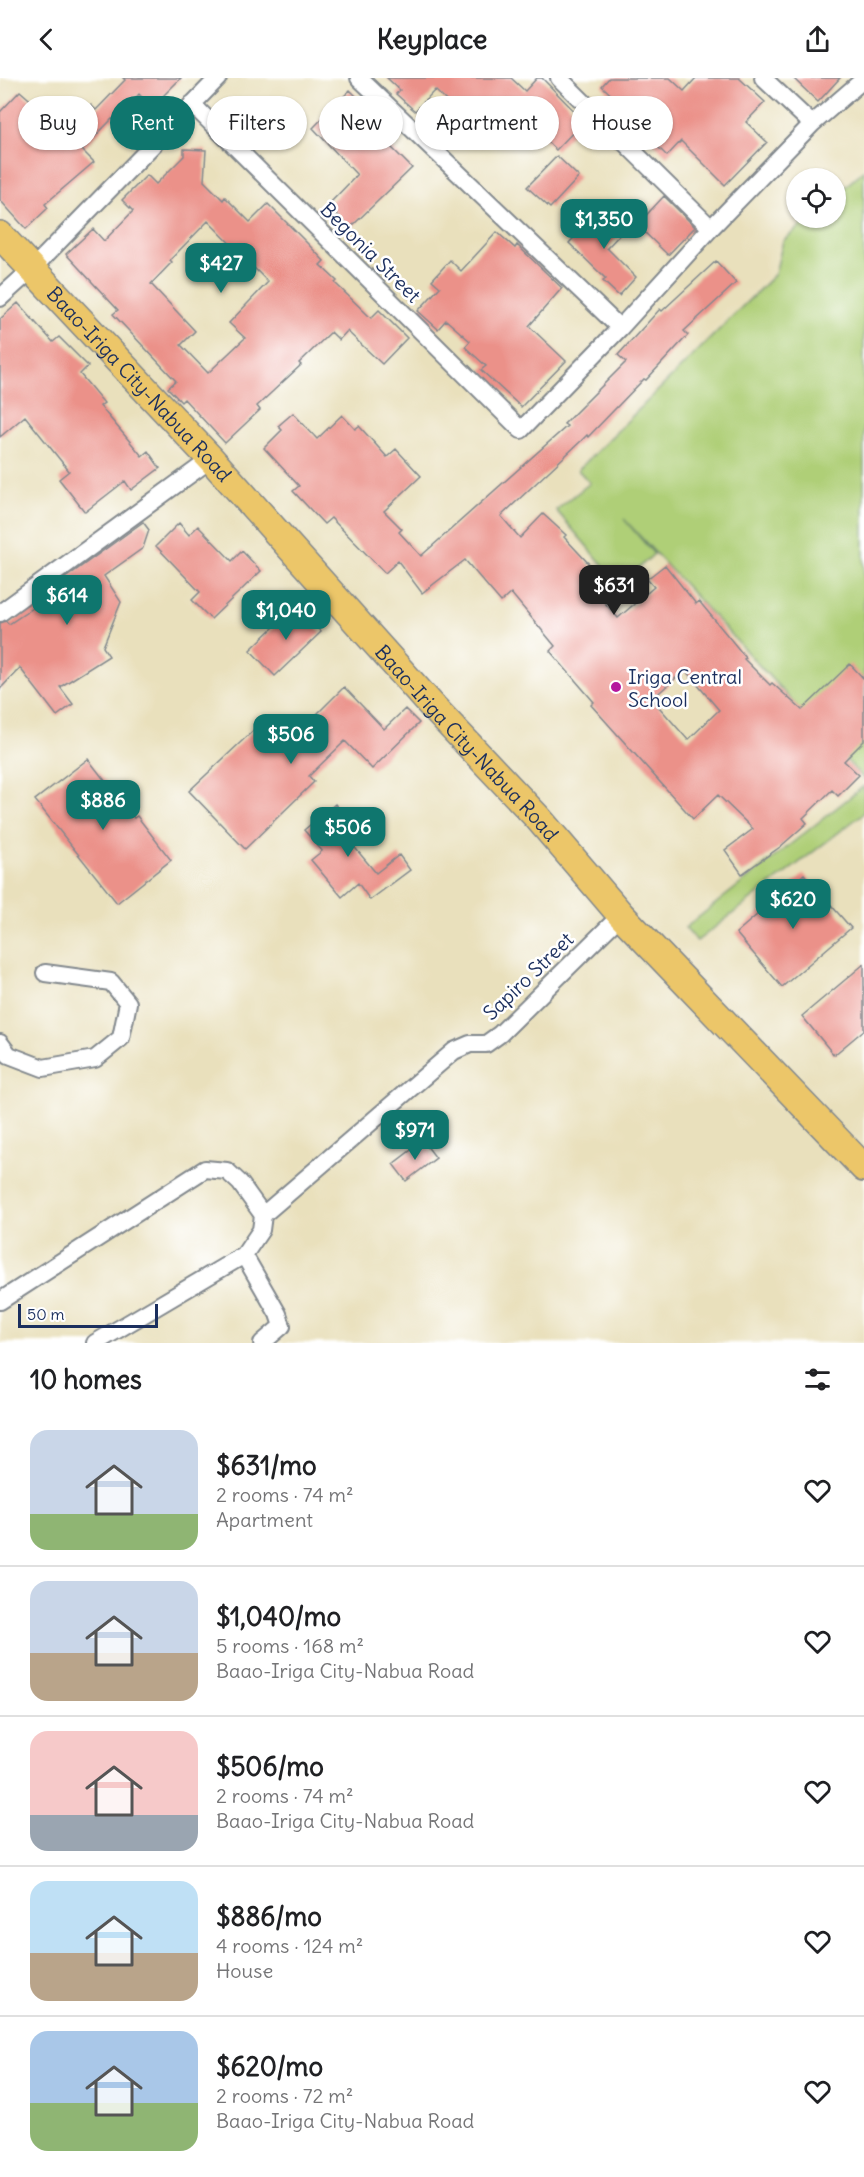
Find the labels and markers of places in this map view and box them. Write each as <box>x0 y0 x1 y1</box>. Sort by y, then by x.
pin: $1,350 <box>555 199 653 250</box>
pin: $427 <box>185 243 257 294</box>
pin: $631 <box>578 565 650 616</box>
pin: $614 <box>31 575 103 626</box>
pin: $1,040 <box>237 590 335 641</box>
place label: Iriga Central School <box>628 664 742 712</box>
marker: Iriga Central School <box>609 680 623 694</box>
pin: $506 <box>255 714 327 765</box>
pin: $886 <box>67 780 139 831</box>
pin: $506 <box>312 807 384 858</box>
pin: $620 <box>757 879 829 930</box>
pin: $971 <box>379 1110 451 1161</box>

